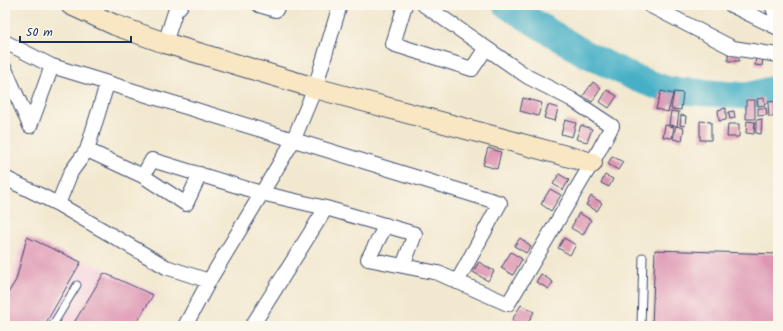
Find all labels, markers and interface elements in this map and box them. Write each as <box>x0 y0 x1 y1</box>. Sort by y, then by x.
scale bar <box>20 18 131 44</box>
text: 50 m <box>26 23 53 42</box>

